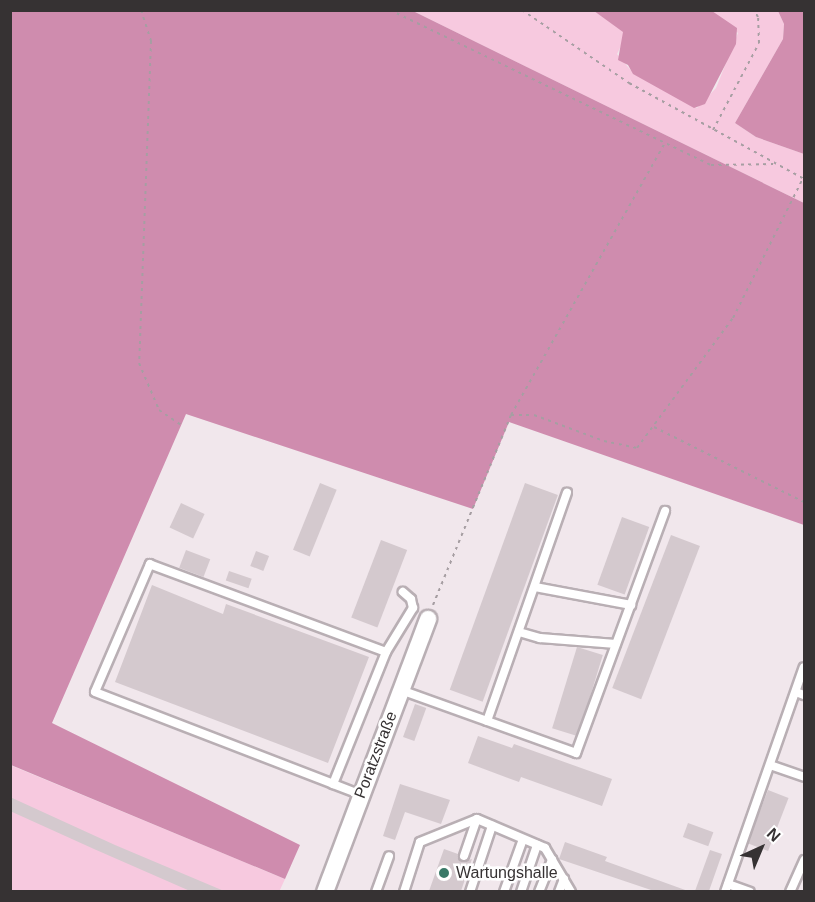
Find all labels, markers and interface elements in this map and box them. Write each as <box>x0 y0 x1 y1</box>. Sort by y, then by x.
street label: Poratzstraße <box>351 709 401 801</box>
north arrow <box>731 818 791 878</box>
text: N <box>764 825 784 845</box>
place label: Wartungshalle <box>456 863 558 883</box>
marker: Wartungshalle <box>437 866 451 880</box>

